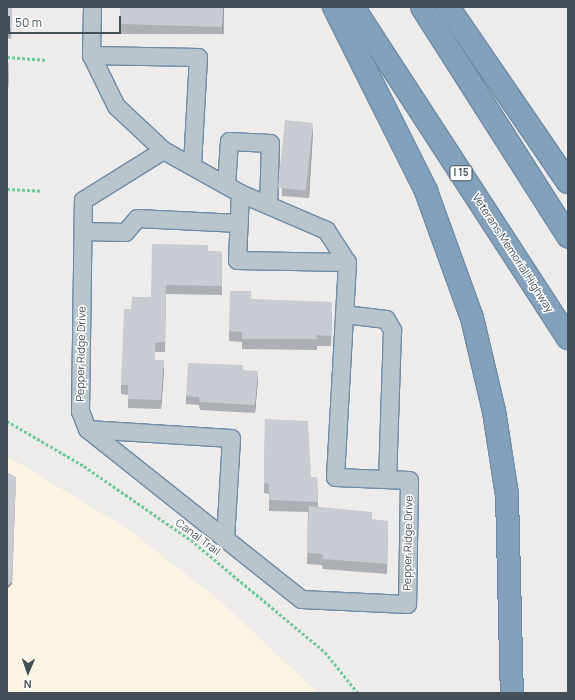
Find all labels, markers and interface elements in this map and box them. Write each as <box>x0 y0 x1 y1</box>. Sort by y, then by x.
scale bar <box>10 8 123 34</box>
text: 50 m <box>15 14 42 31</box>
road number: I 15 <box>449 165 473 181</box>
street label: Veterans Memorial Highway <box>470 191 556 315</box>
street label: Pepper Ridge Drive <box>74 306 88 402</box>
street label: Pepper Ridge Drive <box>401 495 415 591</box>
street label: Canal Trail <box>173 516 223 558</box>
north arrow <box>8 652 48 692</box>
text: N <box>23 677 32 692</box>

